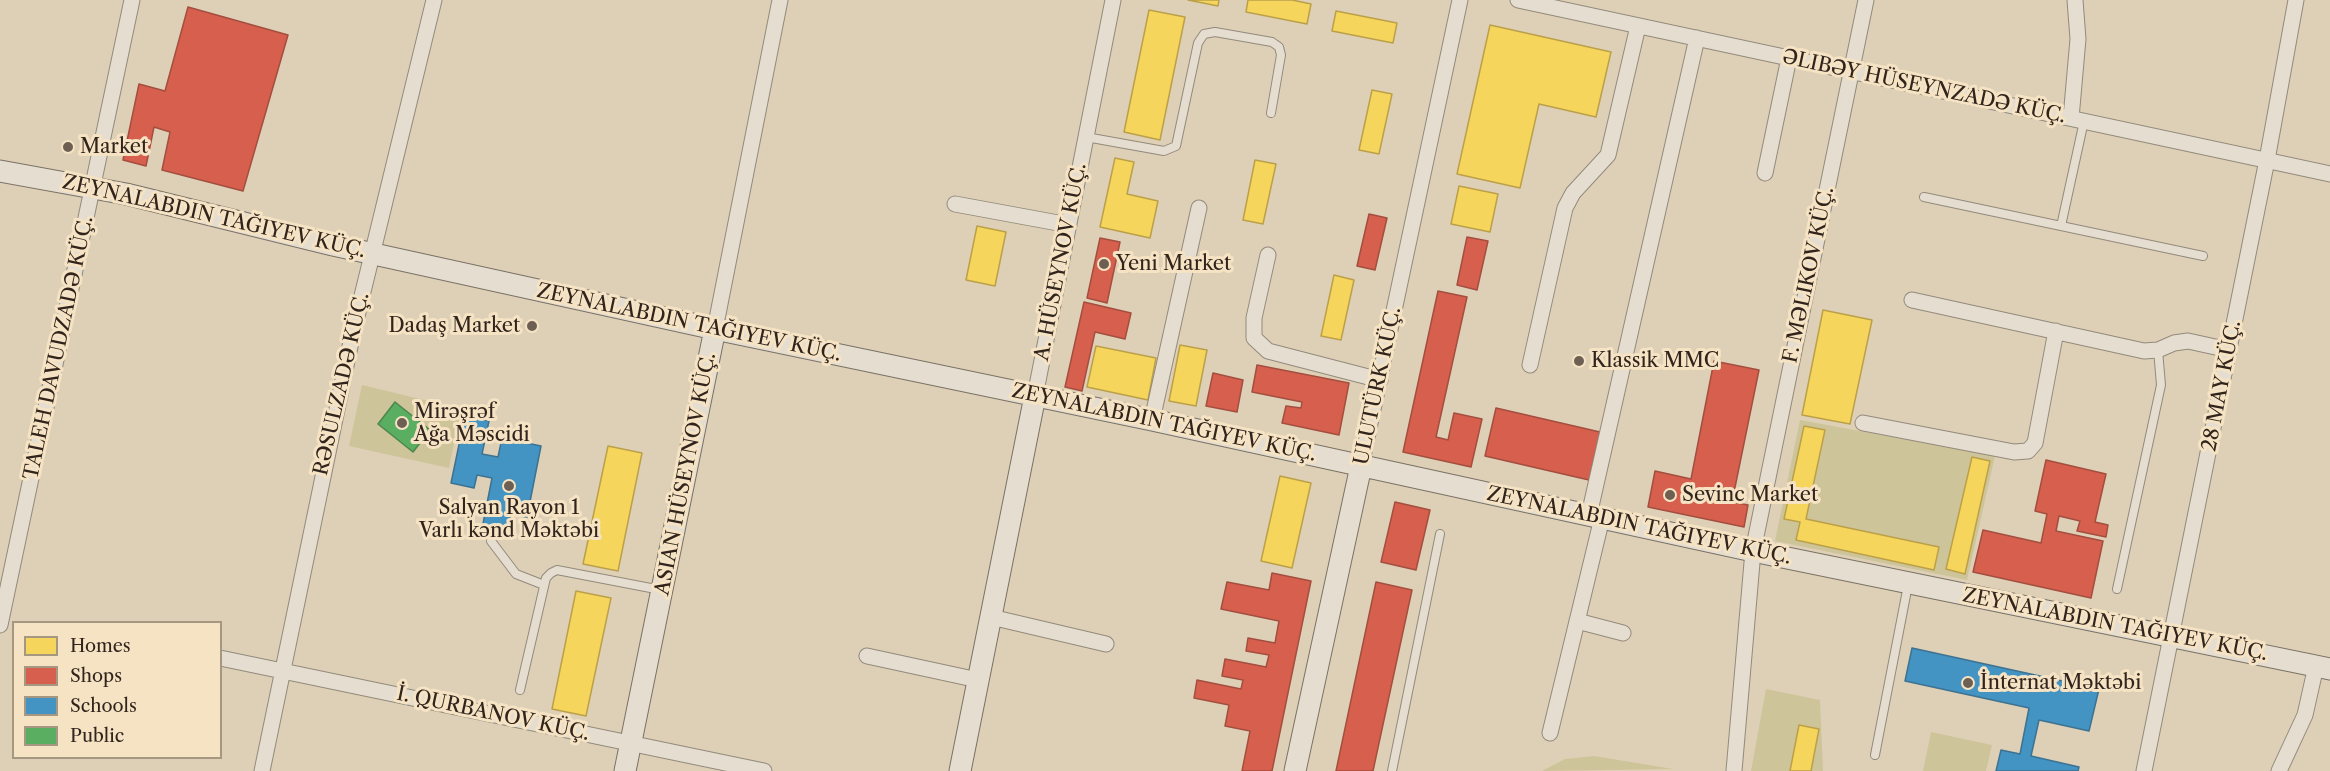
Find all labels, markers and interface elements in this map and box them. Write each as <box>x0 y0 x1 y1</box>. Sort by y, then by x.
street label: ƏLIBƏY HÜSEYNZADƏ KÜÇ. <box>1780 45 2068 129</box>
place label: Market <box>80 135 148 159</box>
marker: Market <box>61 140 75 154</box>
street label: A. HÜSEYNOV KÜÇ. <box>1030 161 1092 363</box>
street label: ZEYNALABDIN TAĞIYEV KÜÇ. <box>60 170 368 264</box>
street label: F. MƏLIKOV KÜÇ. <box>1779 185 1839 365</box>
street label: TALEH DAVUDZADƏ KÜÇ. <box>19 214 99 482</box>
place label: Yeni Market <box>1116 252 1231 276</box>
marker: Yeni Market <box>1097 257 1111 271</box>
street label: ZEYNALABDIN TAĞIYEV KÜÇ. <box>535 279 843 367</box>
street label: RƏSULZADƏ KÜÇ. <box>309 290 375 478</box>
street label: ULUTÜRK KÜÇ. <box>1350 305 1406 467</box>
place label: Dadaş Market <box>388 314 520 338</box>
street label: 28 MAY KÜÇ. <box>2198 318 2246 454</box>
marker: Dadaş Market <box>525 319 539 333</box>
place label: Klassik MMC <box>1591 349 1719 373</box>
street label: ASIAN HÜSEYNOV KÜÇ. <box>651 351 721 597</box>
marker: Klassik MMC <box>1572 354 1586 368</box>
street label: ZEYNALABDIN TAĞIYEV KÜÇ. <box>1010 379 1318 467</box>
place label: Mirəşrəf Ağa Məscidi <box>414 400 530 447</box>
marker: Mirəşrəf Ağa Məscidi <box>395 416 409 430</box>
marker: Salyan Rayon 1 Varlı kənd Məktəbi <box>502 479 516 493</box>
street label: ZEYNALABDIN TAĞIYEV KÜÇ. <box>1485 482 1793 570</box>
place label: Sevinc Market <box>1682 483 1818 507</box>
marker: Sevinc Market <box>1663 488 1677 502</box>
place label: Salyan Rayon 1 Varlı kənd Məktəbi <box>419 496 599 543</box>
street label: ZEYNALABDIN TAĞIYEV KÜÇ. <box>1960 584 2270 666</box>
legend <box>12 621 222 759</box>
text: Homes <box>70 635 131 657</box>
text: Shops <box>70 665 122 687</box>
place label: İnternat Məktəbi <box>1980 671 2141 695</box>
marker: İnternat Məktəbi <box>1961 676 1975 690</box>
street label: İ. QURBANOV KÜÇ. <box>394 682 592 746</box>
text: Schools <box>70 695 137 717</box>
text: Public <box>70 725 124 747</box>

